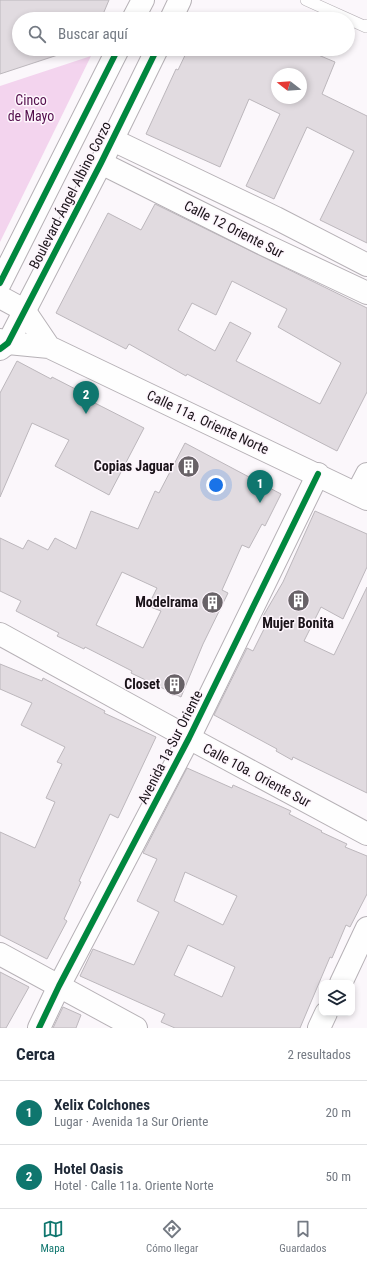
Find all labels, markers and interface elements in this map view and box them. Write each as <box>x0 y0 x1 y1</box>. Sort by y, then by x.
search box <box>12 12 355 56</box>
icon: search <box>26 23 48 45</box>
text: Buscar aquí <box>58 25 128 43</box>
north arrow <box>271 68 307 104</box>
park label: Cinco de Mayo <box>8 92 54 124</box>
street label: Boulevard Ángel Albino Corzo <box>25 118 114 271</box>
street label: Calle 12 Oriente Sur <box>182 197 286 261</box>
pin: 2 <box>73 381 99 414</box>
street label: Calle 11a. Oriente Norte <box>145 387 272 457</box>
building icon: Copias Jaguar <box>176 453 202 479</box>
place label: Copias Jaguar <box>94 458 174 474</box>
pin: 1 <box>247 470 273 503</box>
your location <box>206 475 226 495</box>
building icon: Mujer Bonita <box>285 588 311 614</box>
building icon: Modelrama <box>200 589 226 615</box>
place label: Modelrama <box>135 594 198 610</box>
place label: Mujer Bonita <box>262 615 334 631</box>
building icon: Closet <box>162 671 188 697</box>
place label: Closet <box>124 676 160 692</box>
street label: Avenida 1a Sur Oriente <box>134 687 206 806</box>
street label: Calle 10a. Oriente Sur <box>200 740 314 810</box>
map controls <box>319 980 355 1016</box>
button: layers <box>319 980 355 1016</box>
text: Cerca <box>16 1044 55 1064</box>
text: 2 resultados <box>287 1047 351 1062</box>
text: Xelix Colchones <box>54 1096 150 1114</box>
text: 1 <box>26 1105 32 1120</box>
text: 20 m <box>325 1105 351 1120</box>
text: Lugar · Avenida 1a Sur Oriente <box>54 1114 208 1129</box>
text: Hotel Oasis <box>54 1160 123 1178</box>
text: 2 <box>26 1169 32 1184</box>
text: 50 m <box>325 1169 351 1184</box>
text: Hotel · Calle 11a. Oriente Norte <box>54 1178 214 1193</box>
tab: Mapa <box>41 1218 65 1255</box>
tab: Cómo llegar <box>146 1218 198 1255</box>
tab: Guardados <box>279 1218 326 1255</box>

